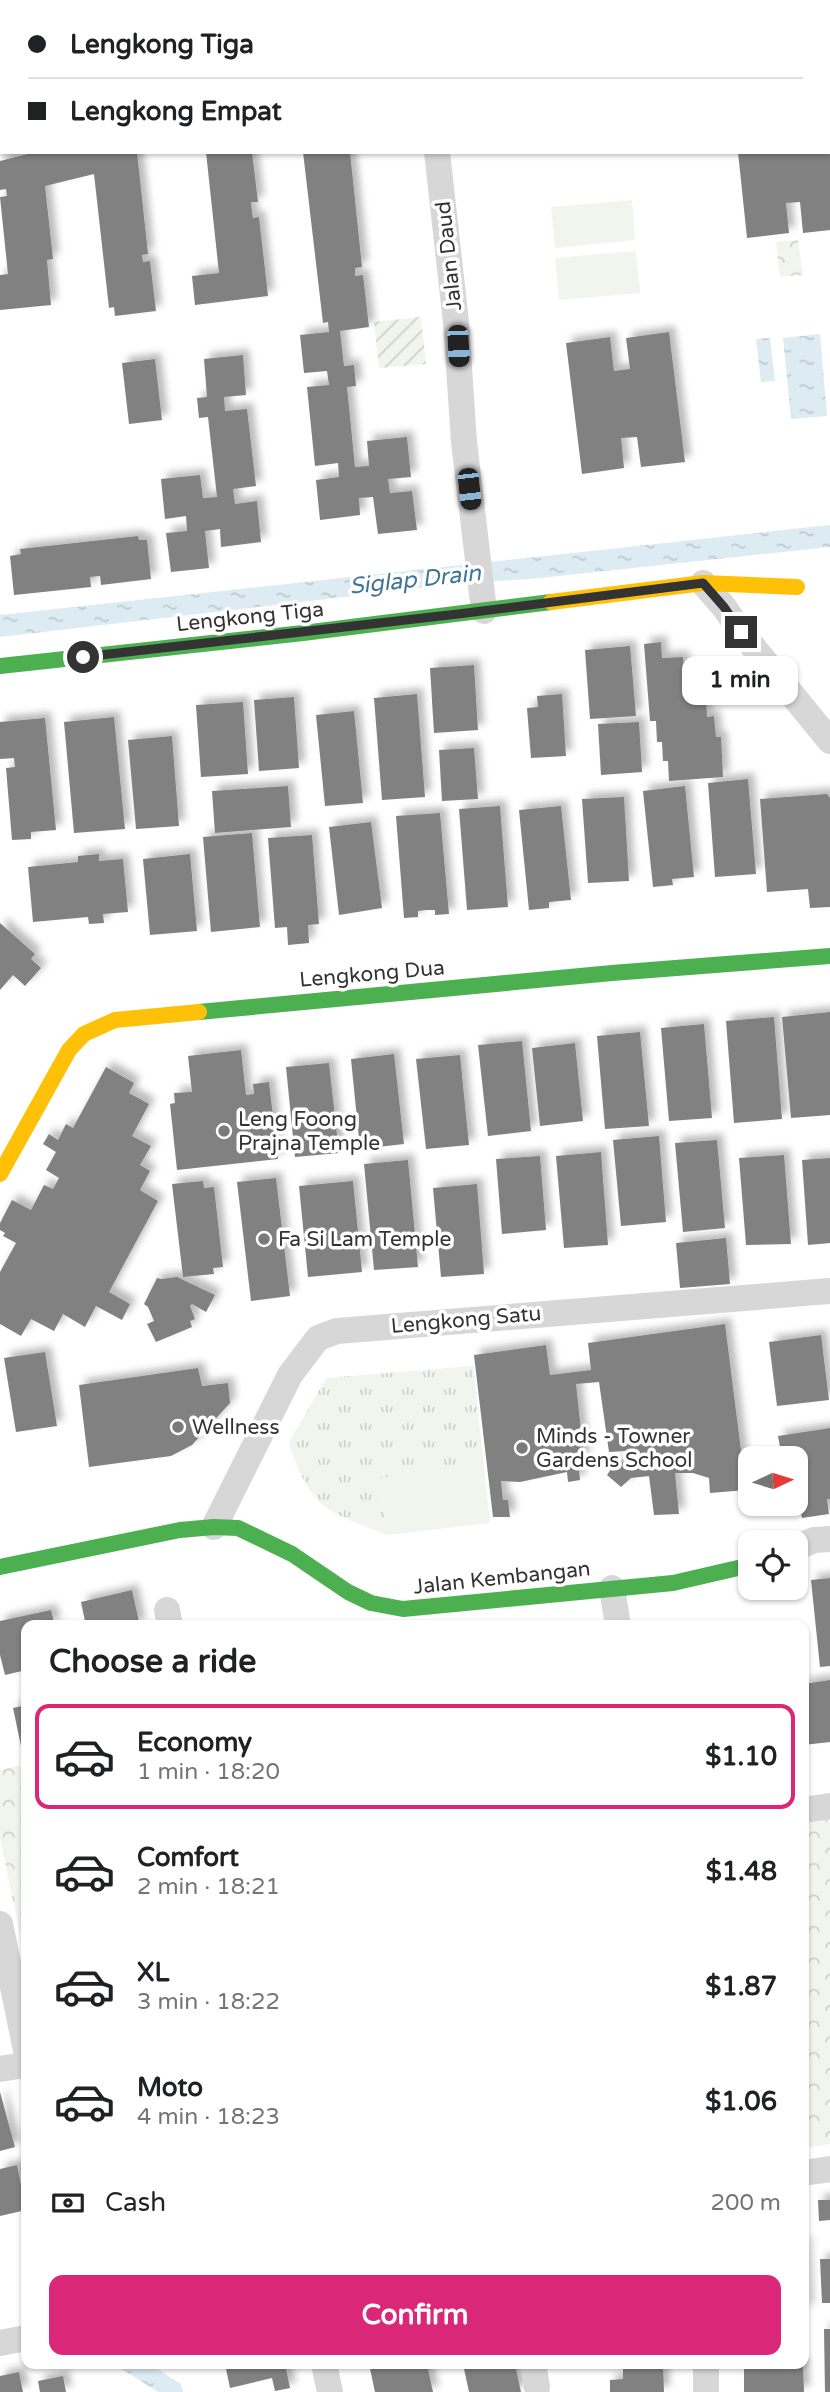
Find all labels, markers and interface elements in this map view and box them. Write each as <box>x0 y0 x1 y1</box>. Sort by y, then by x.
text: Lengkong Tiga <box>70 29 254 60</box>
text: Lengkong Empat <box>70 96 282 127</box>
street label: Jalan Daud <box>431 200 467 312</box>
car <box>447 324 470 368</box>
car <box>457 467 482 511</box>
water label: Siglap Drain <box>348 559 483 601</box>
street label: Lengkong Tiga <box>175 597 325 637</box>
route end <box>725 616 757 648</box>
route start <box>67 641 99 673</box>
callout: 1 min <box>683 656 799 706</box>
text: 1 min <box>709 666 771 694</box>
street label: Lengkong Dua <box>298 955 446 993</box>
place label: Leng Foong Prajna Temple <box>238 1107 380 1156</box>
marker: Leng Foong Prajna Temple <box>216 1123 232 1139</box>
place label: Fa Si Lam Temple <box>278 1227 452 1252</box>
marker: Fa Si Lam Temple <box>256 1231 272 1247</box>
street label: Lengkong Satu <box>390 1301 542 1339</box>
place label: Wellness <box>192 1415 279 1440</box>
marker: Wellness <box>170 1419 186 1435</box>
place label: Minds - Towner Gardens School <box>536 1424 693 1473</box>
marker: Minds - Towner Gardens School <box>514 1440 530 1456</box>
north arrow <box>738 1446 808 1516</box>
map controls <box>738 1446 808 1600</box>
button: locate <box>738 1530 808 1600</box>
street label: Jalan Kembangan <box>412 1556 592 1600</box>
text: Choose a ride <box>49 1643 256 1681</box>
icon: car <box>53 1725 116 1788</box>
text: Economy <box>137 1727 252 1758</box>
text: $1.10 <box>705 1741 777 1772</box>
text: 1 min · 18:20 <box>137 1758 280 1786</box>
icon: car <box>53 1840 116 1903</box>
text: Comfort <box>137 1842 239 1873</box>
text: $1.48 <box>706 1856 777 1887</box>
text: 2 min · 18:21 <box>137 1873 280 1901</box>
icon: car <box>53 1955 116 2018</box>
text: XL <box>137 1957 169 1988</box>
text: $1.87 <box>705 1971 777 2002</box>
text: 3 min · 18:22 <box>137 1988 280 2016</box>
icon: car <box>53 2070 116 2133</box>
text: Moto <box>137 2072 203 2103</box>
text: $1.06 <box>705 2086 777 2117</box>
text: 4 min · 18:23 <box>137 2103 280 2131</box>
icon: cash <box>49 2184 87 2222</box>
text: Cash <box>105 2187 166 2218</box>
text: 200 m <box>711 2189 781 2217</box>
button: Confirm <box>49 2275 781 2355</box>

